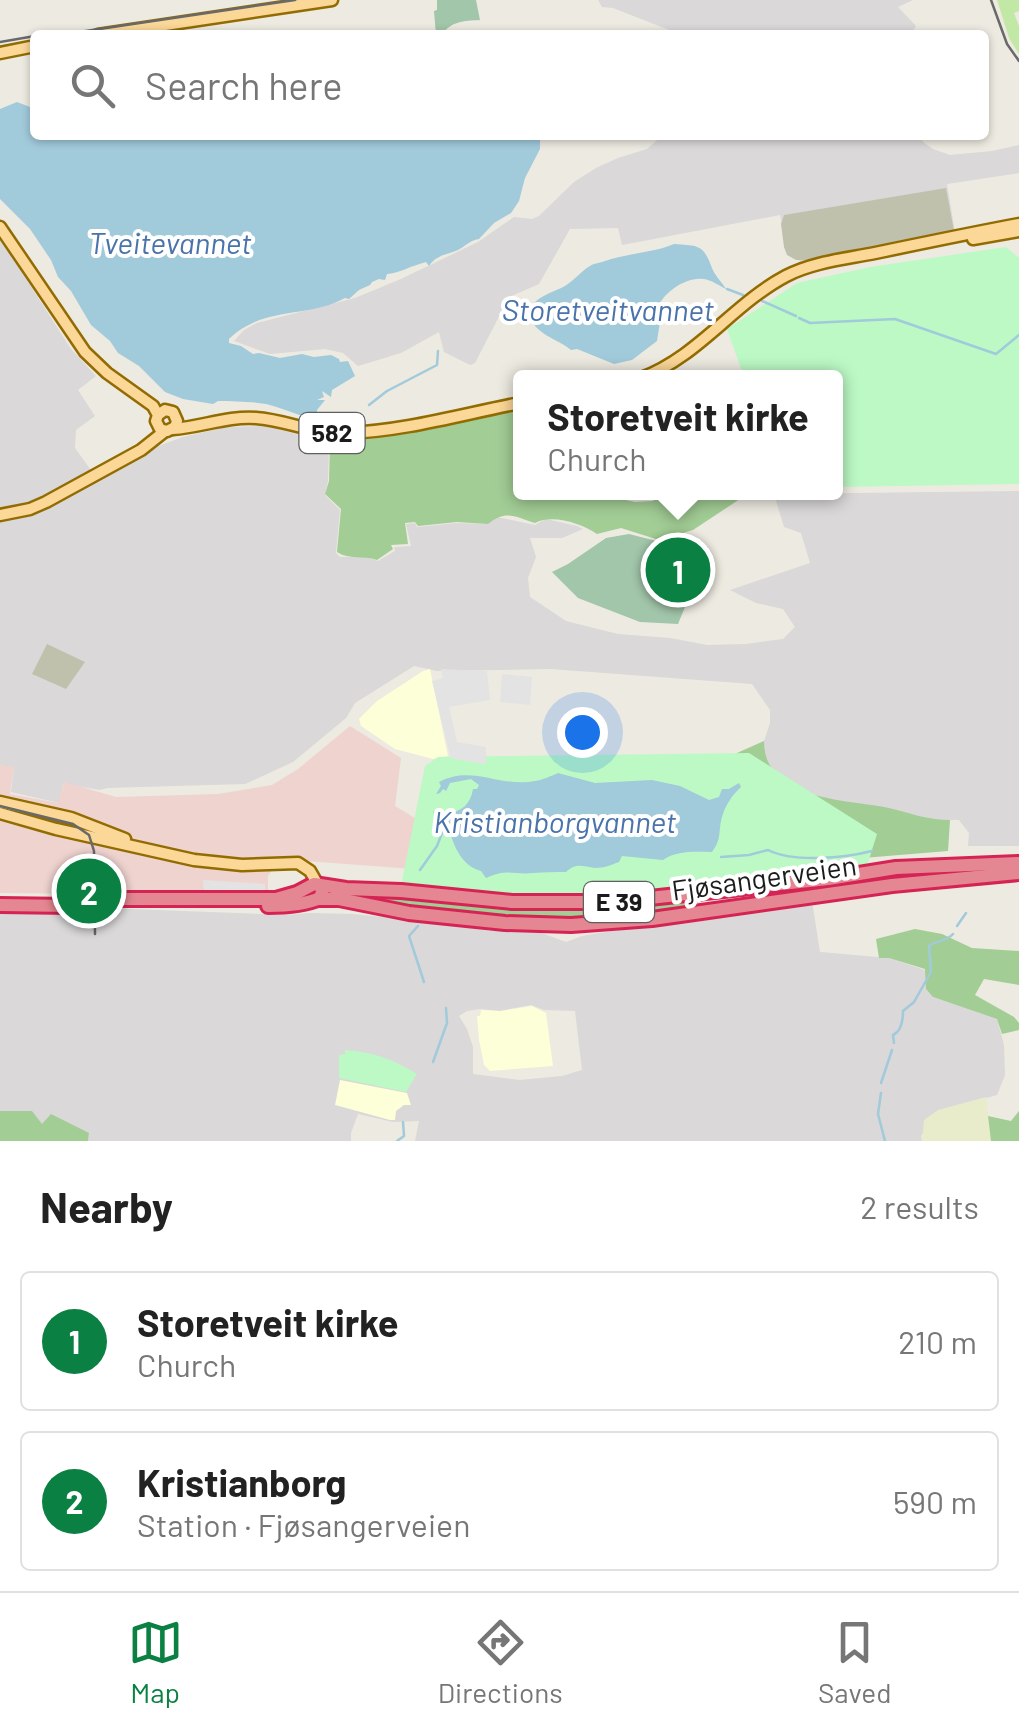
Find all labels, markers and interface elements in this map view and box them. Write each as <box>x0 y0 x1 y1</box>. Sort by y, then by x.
search box <box>30 30 989 140</box>
icon: search <box>65 58 120 113</box>
text: Search here <box>145 62 343 108</box>
water label: Tveitevannet <box>88 224 252 260</box>
water label: Storetveitvannet <box>502 291 715 327</box>
popup <box>513 370 843 500</box>
text: Storetveit kirke <box>547 393 809 439</box>
road number: 582 <box>300 413 364 453</box>
text: Church <box>547 439 646 477</box>
pin: 1 <box>646 532 710 608</box>
your location <box>557 707 608 758</box>
water label: Kristianborgvannet <box>434 803 677 839</box>
street label: Fjøsangerveien <box>669 847 858 907</box>
pin: 2 <box>56 854 122 928</box>
road number: E 39 <box>584 882 654 922</box>
text: Nearby <box>40 1181 173 1231</box>
text: 2 results <box>860 1187 979 1225</box>
text: Storetveit kirke <box>137 1299 398 1345</box>
text: 1 <box>69 1322 80 1360</box>
text: 210 m <box>898 1322 977 1360</box>
text: Church <box>137 1345 236 1383</box>
text: Kristianborg <box>137 1459 346 1505</box>
text: 2 <box>66 1482 83 1520</box>
text: 590 m <box>893 1482 977 1520</box>
text: Station · Fjøsangerveien <box>137 1505 470 1543</box>
tab: Map <box>128 1615 183 1709</box>
tab: Directions <box>438 1615 563 1709</box>
tab: Saved <box>818 1615 891 1709</box>

